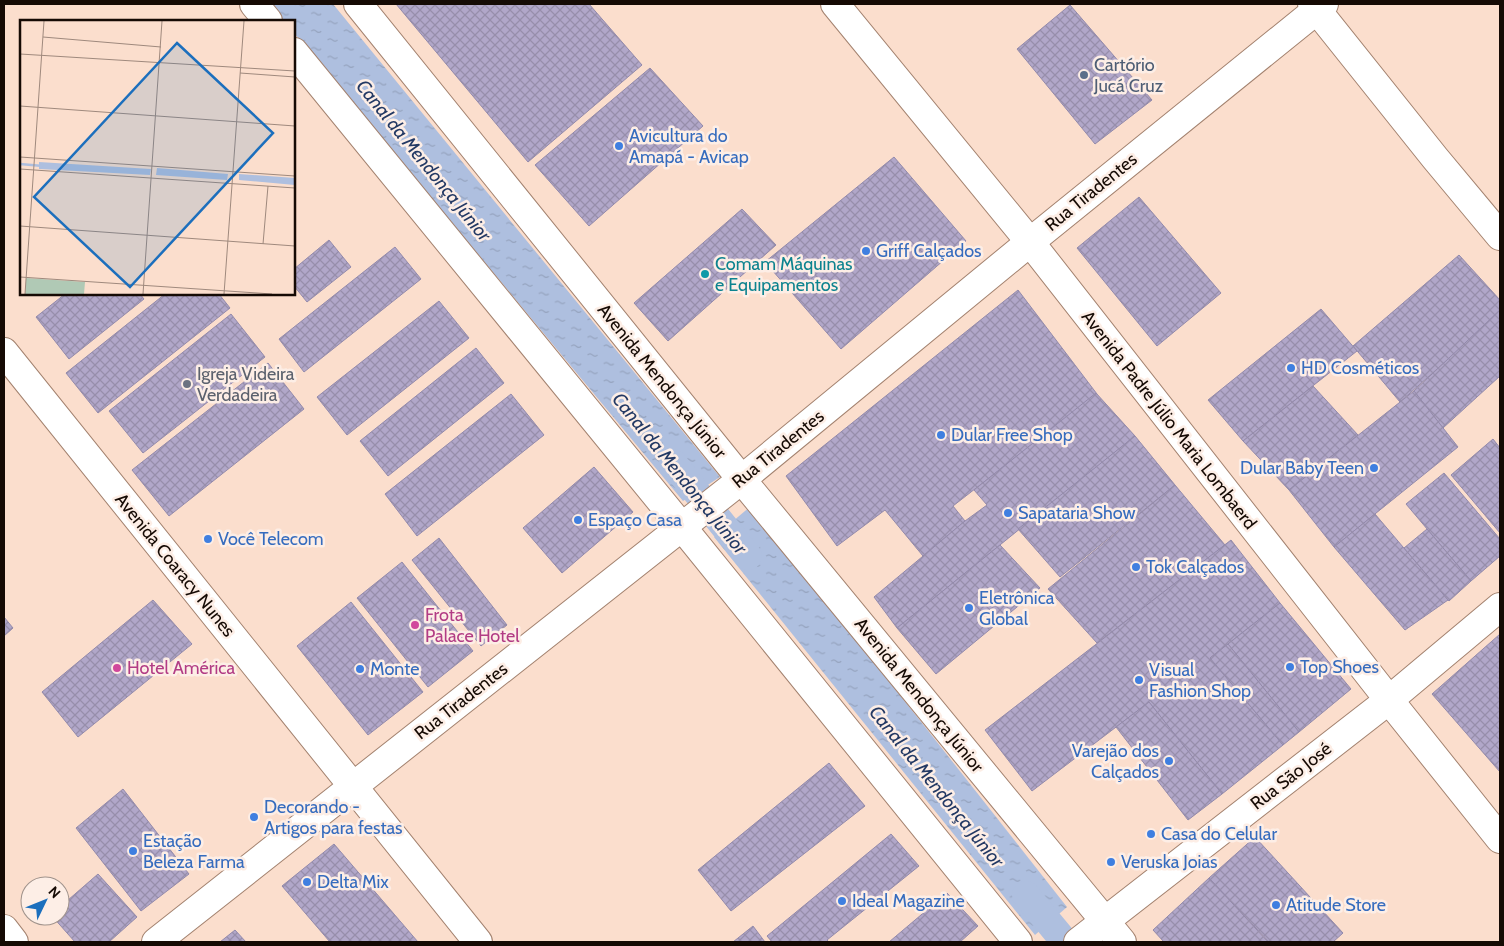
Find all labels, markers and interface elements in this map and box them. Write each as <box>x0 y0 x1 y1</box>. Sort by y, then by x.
inset map <box>20 20 295 295</box>
place label: Cartório Jucá Cruz <box>1093 54 1164 97</box>
marker: Cartório Jucá Cruz <box>1078 69 1090 81</box>
water label: Canal da Mendonça Júnior <box>351 75 497 247</box>
place label: Avicultura do Amapá - Avicap <box>629 125 749 168</box>
marker: Avicultura do Amapá - Avicap <box>613 140 625 152</box>
street label: Rua Tiradentes <box>1041 148 1141 236</box>
place label: Griff Calçados <box>876 240 982 262</box>
marker: Griff Calçados <box>860 245 872 257</box>
place label: Comam Máquinas e Equipamentos <box>715 253 853 296</box>
marker: Comam Máquinas e Equipamentos <box>699 268 711 280</box>
street label: Avenida Mendonça Júnior <box>593 299 731 463</box>
street label: Avenida Padre Júlio Maria Lombaerd <box>1077 306 1261 534</box>
place label: HD Cosméticos <box>1301 357 1419 379</box>
marker: HD Cosméticos <box>1285 362 1297 374</box>
place label: Igreja Videira Verdadeira <box>197 363 295 406</box>
marker: Igreja Videira Verdadeira <box>181 378 193 390</box>
water label: Canal da Mendonça Júnior <box>607 388 753 560</box>
street label: Rua Tiradentes <box>728 405 828 493</box>
place label: Dular Free Shop <box>951 424 1073 446</box>
marker: Dular Free Shop <box>935 429 947 441</box>
place label: Dular Baby Teen <box>1240 457 1364 479</box>
marker: Dular Baby Teen <box>1368 462 1380 474</box>
street label: Avenida Coaracy Nunes <box>110 489 240 641</box>
place label: Sapataria Show <box>1018 502 1136 524</box>
marker: Sapataria Show <box>1002 507 1014 519</box>
place label: Espaço Casa <box>588 509 682 531</box>
marker: Espaço Casa <box>572 514 584 526</box>
place label: Você Telecom <box>218 528 324 550</box>
marker: Você Telecom <box>202 533 214 545</box>
place label: Tok Calçados <box>1146 556 1244 578</box>
marker: Tok Calçados <box>1130 561 1142 573</box>
place label: Eletrônica Global <box>979 587 1055 630</box>
marker: Eletrônica Global <box>963 602 975 614</box>
place label: Frota Palace Hotel <box>425 604 520 647</box>
street label: Avenida Mendonça Júnior <box>850 613 988 777</box>
marker: Frota Palace Hotel <box>409 619 421 631</box>
place label: Top Shoes <box>1300 656 1379 678</box>
place label: Hotel América <box>127 657 236 679</box>
place label: Monte <box>370 658 419 680</box>
street label: Rua Tiradentes <box>410 658 512 744</box>
place label: Visual Fashion Shop <box>1149 659 1251 702</box>
marker: Top Shoes <box>1284 661 1296 673</box>
marker: Hotel América <box>111 662 123 674</box>
marker: Monte <box>354 663 366 675</box>
marker: Visual Fashion Shop <box>1133 674 1145 686</box>
water label: Canal da Mendonça Júnior <box>864 701 1010 873</box>
street label: Rua São José <box>1246 738 1336 814</box>
place label: Varejão dos Calçados <box>1072 740 1159 783</box>
marker: Varejão dos Calçados <box>1163 755 1175 767</box>
place label: Decorando - Artigos para festas <box>264 796 403 839</box>
marker: Decorando - Artigos para festas <box>248 811 260 823</box>
place label: Casa do Celular <box>1161 823 1277 845</box>
marker: Casa do Celular <box>1145 828 1157 840</box>
place label: Estação Beleza Farma <box>143 830 245 873</box>
marker: Estação Beleza Farma <box>127 845 139 857</box>
place label: Veruska Joias <box>1121 851 1218 873</box>
marker: Veruska Joias <box>1105 856 1117 868</box>
place label: Delta Mix <box>317 871 389 893</box>
north arrow <box>20 876 70 926</box>
marker: Delta Mix <box>301 876 313 888</box>
text: N <box>45 882 64 902</box>
place label: Ideal Magazine <box>852 890 965 912</box>
place label: Atitude Store <box>1286 894 1386 916</box>
marker: Ideal Magazine <box>836 895 848 907</box>
marker: Atitude Store <box>1270 899 1282 911</box>

